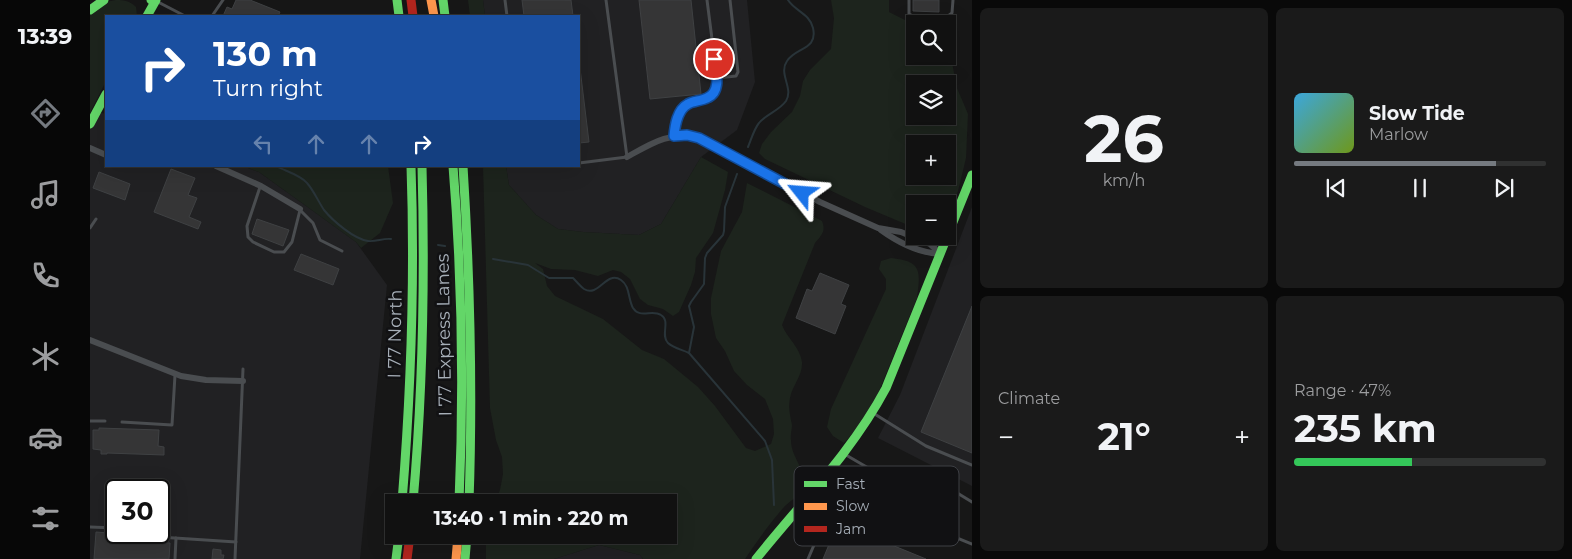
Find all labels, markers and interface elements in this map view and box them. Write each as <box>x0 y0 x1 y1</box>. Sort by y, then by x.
map controls <box>906 15 956 245</box>
button: search <box>906 15 956 65</box>
text: 13:39 <box>18 23 72 50</box>
text: 130 m <box>213 32 318 75</box>
icon: right <box>130 35 195 100</box>
pin <box>693 38 735 80</box>
icon: arrive <box>700 45 728 73</box>
text: Turn right <box>213 75 323 102</box>
button: layers <box>906 75 956 125</box>
icon: directions <box>28 96 63 131</box>
text: 26 <box>1084 99 1164 178</box>
text: Slow Tide <box>1369 102 1465 125</box>
text: Marlow <box>1369 125 1428 144</box>
icon: left <box>249 130 277 158</box>
icon: ahead <box>302 130 330 158</box>
icon: ahead <box>355 130 383 158</box>
icon: right <box>408 130 436 158</box>
button: + <box>906 135 956 185</box>
position arrow <box>775 166 827 218</box>
text: km/h <box>1103 171 1145 190</box>
icon: previous <box>1322 174 1350 202</box>
icon: pause <box>1406 174 1434 202</box>
icon: next <box>1490 174 1518 202</box>
icon: music <box>28 177 63 212</box>
button: − <box>906 195 956 245</box>
street label: I 77 Express Lanes <box>432 253 456 417</box>
icon: phone <box>28 258 63 293</box>
street label: I 77 North <box>383 289 407 379</box>
icon: climate <box>28 339 63 374</box>
text: Range · 47% <box>1294 381 1391 400</box>
text: Climate <box>998 389 1060 408</box>
text: 235 km <box>1294 405 1437 452</box>
text: 21° <box>1097 413 1151 460</box>
icon: car <box>28 420 63 455</box>
text: − <box>998 420 1014 454</box>
text: + <box>1234 420 1250 454</box>
legend <box>794 466 959 546</box>
text: Fast <box>836 475 866 493</box>
speed limit sign: 30 <box>105 479 170 544</box>
text: Slow <box>836 497 870 515</box>
icon: filters <box>28 501 63 536</box>
text: 13:40 · 1 min · 220 m <box>434 507 628 530</box>
text: Jam <box>835 520 866 538</box>

